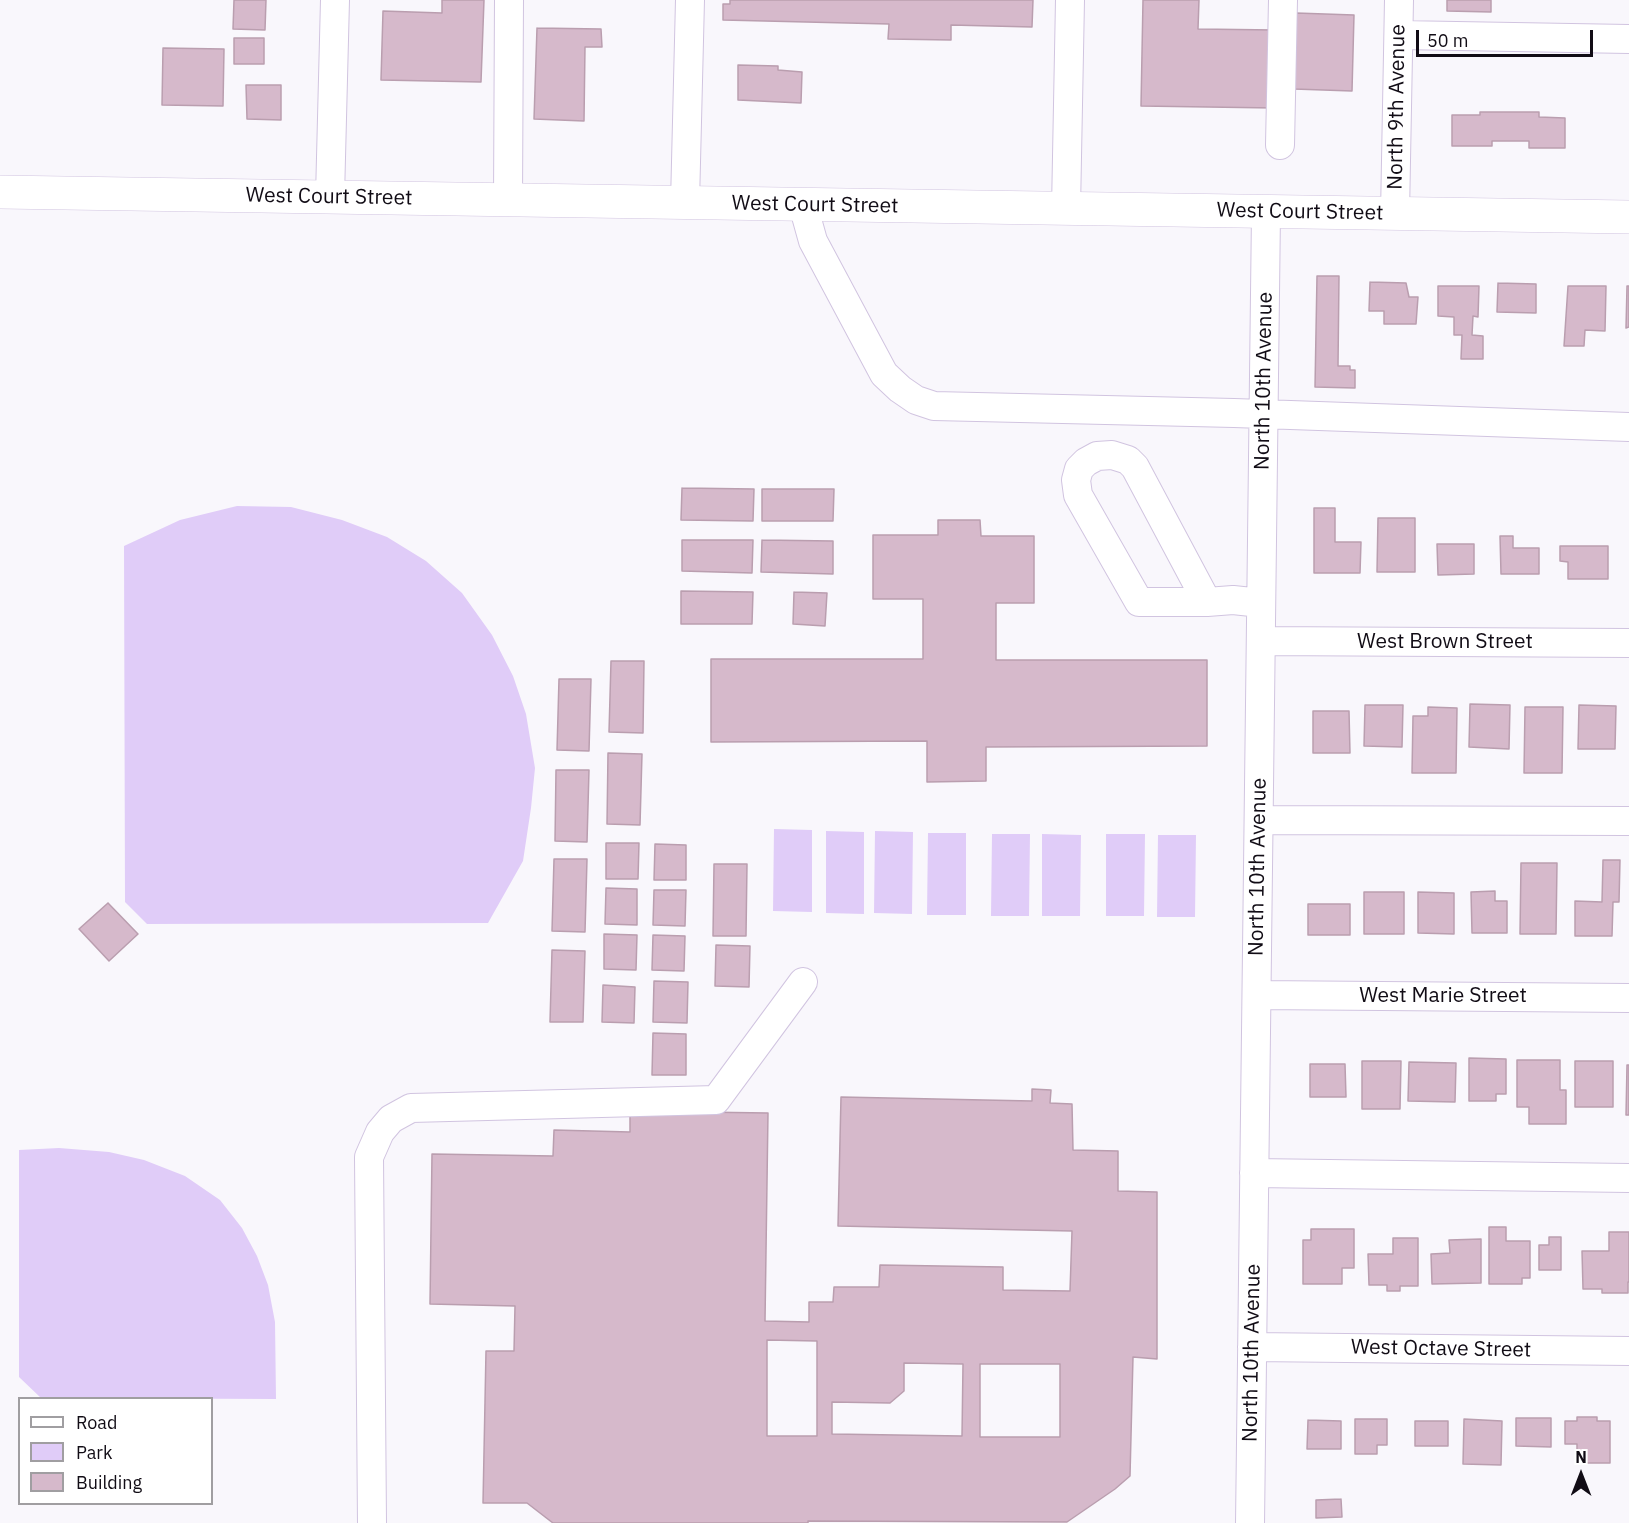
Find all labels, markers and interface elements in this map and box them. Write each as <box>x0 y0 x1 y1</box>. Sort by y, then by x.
scale bar <box>1419 18 1596 56</box>
street label: North 9th Avenue <box>1383 24 1411 190</box>
text: 50 m <box>1427 29 1469 52</box>
street label: West Court Street <box>245 183 413 211</box>
street label: West Court Street <box>731 191 899 219</box>
street label: West Court Street <box>1216 198 1384 226</box>
street label: North 10th Avenue <box>1250 292 1278 470</box>
street label: West Brown Street <box>1357 629 1533 655</box>
street label: North 10th Avenue <box>1244 778 1272 956</box>
street label: West Marie Street <box>1359 983 1527 1009</box>
street label: North 10th Avenue <box>1238 1264 1266 1442</box>
street label: West Octave Street <box>1351 1335 1531 1363</box>
legend <box>18 1397 213 1505</box>
text: Road <box>76 1411 117 1434</box>
text: Park <box>76 1441 112 1464</box>
north arrow <box>1551 1445 1611 1505</box>
text: N <box>1575 1447 1587 1467</box>
text: Building <box>76 1471 142 1494</box>

